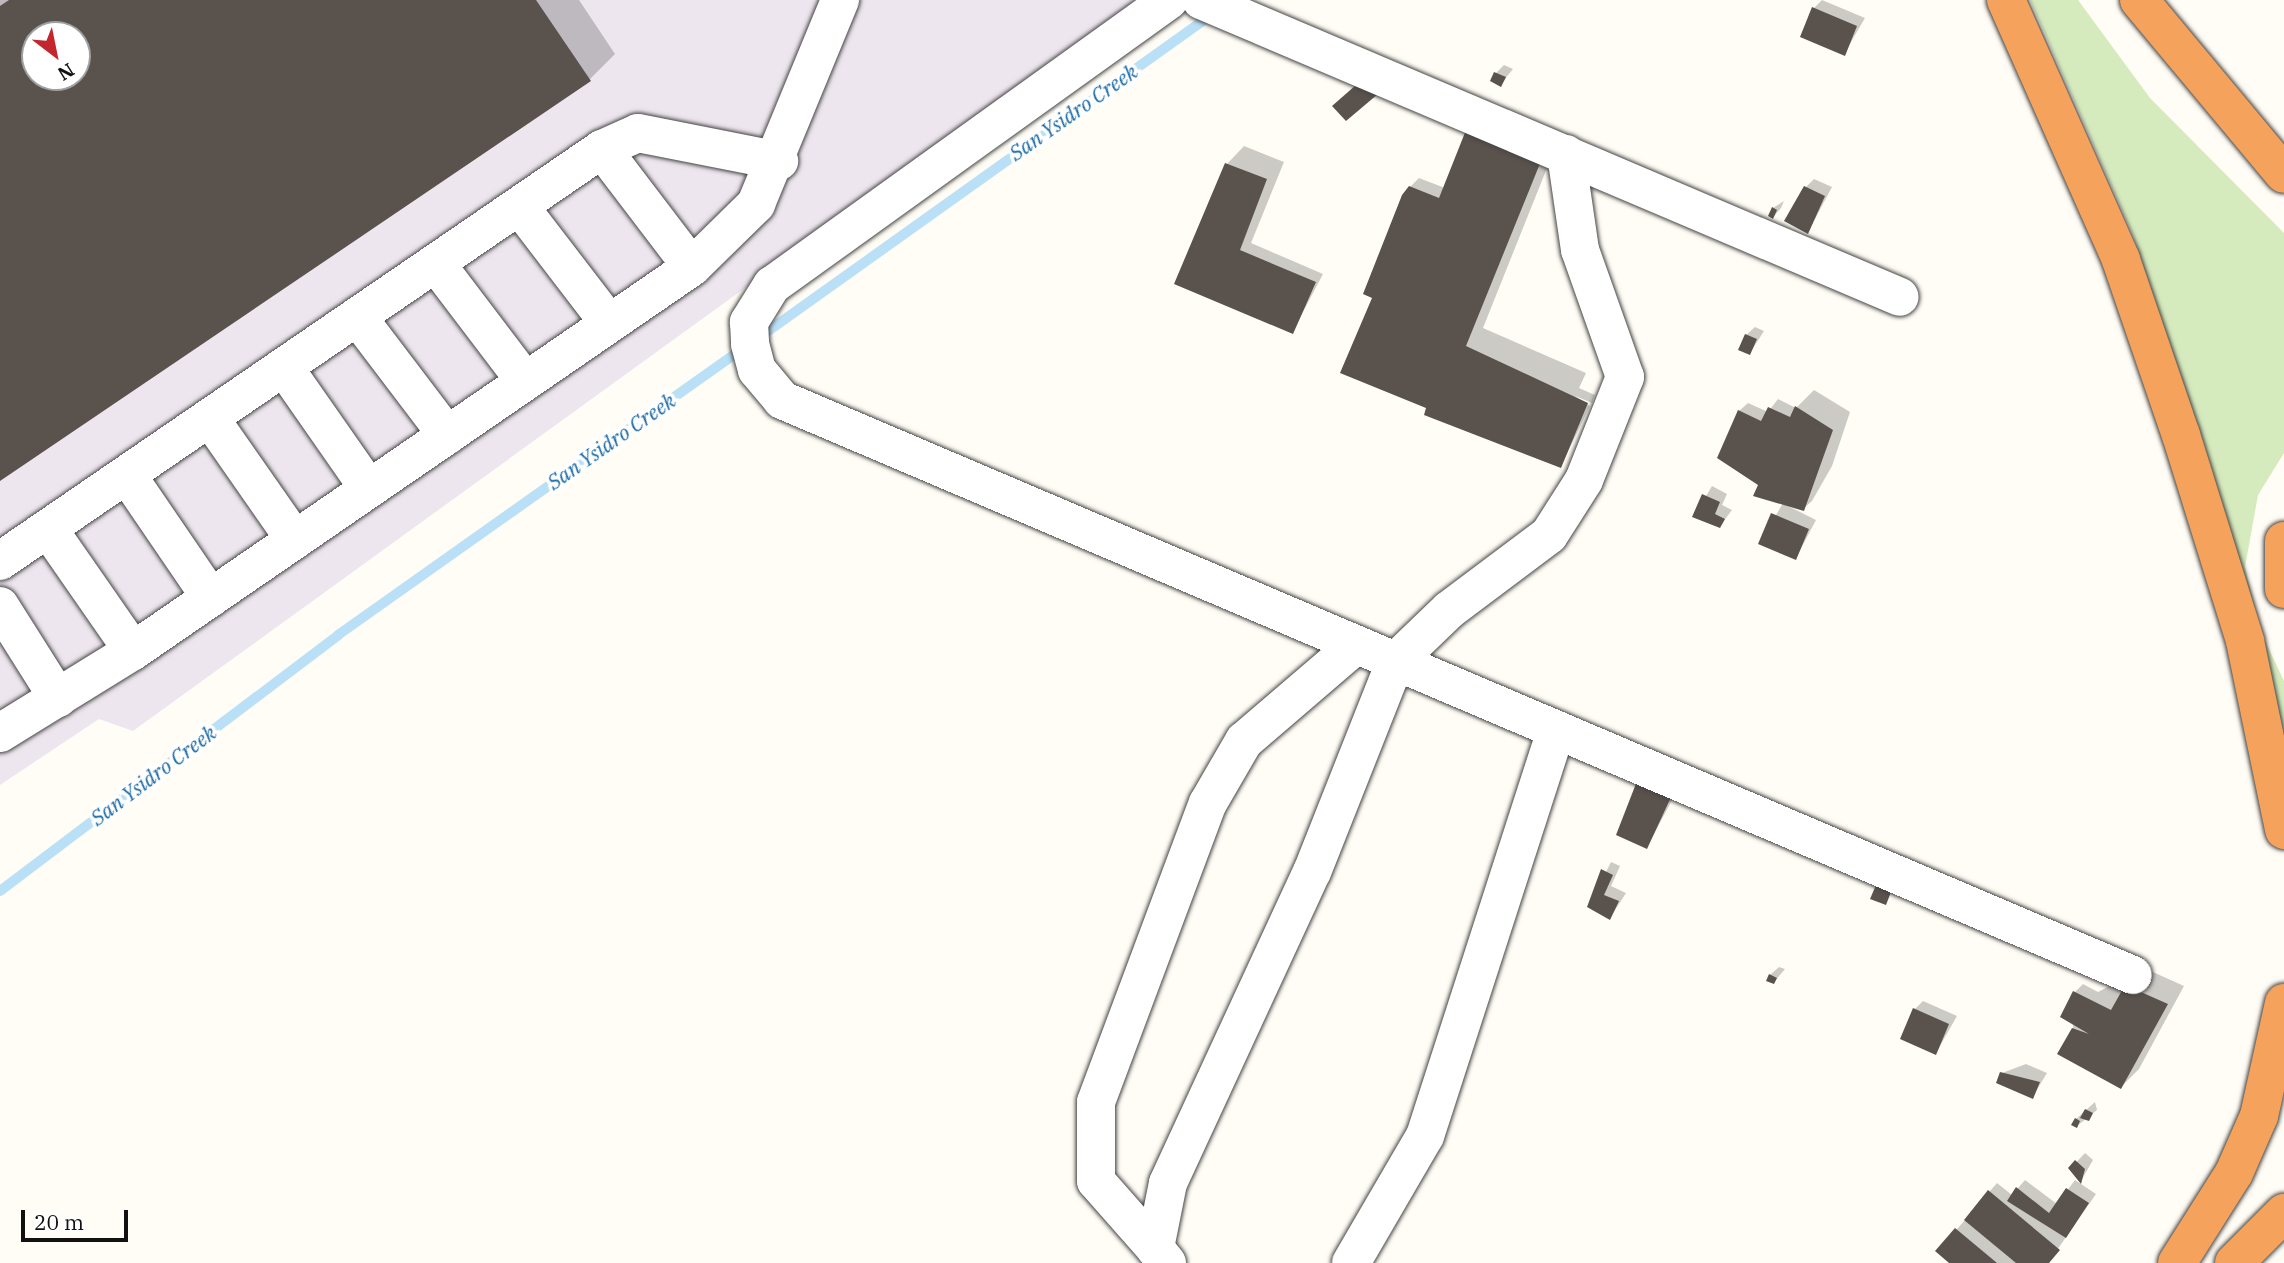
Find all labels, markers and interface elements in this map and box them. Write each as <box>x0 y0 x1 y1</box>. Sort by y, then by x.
north arrow <box>21 21 91 91</box>
text: N <box>53 58 79 86</box>
water label: San Ysidro Creek <box>1004 58 1142 166</box>
water label: San Ysidro Creek <box>542 387 680 495</box>
water label: San Ysidro Creek <box>85 720 221 830</box>
scale bar <box>24 1196 131 1240</box>
text: 20 m <box>34 1208 84 1236</box>

